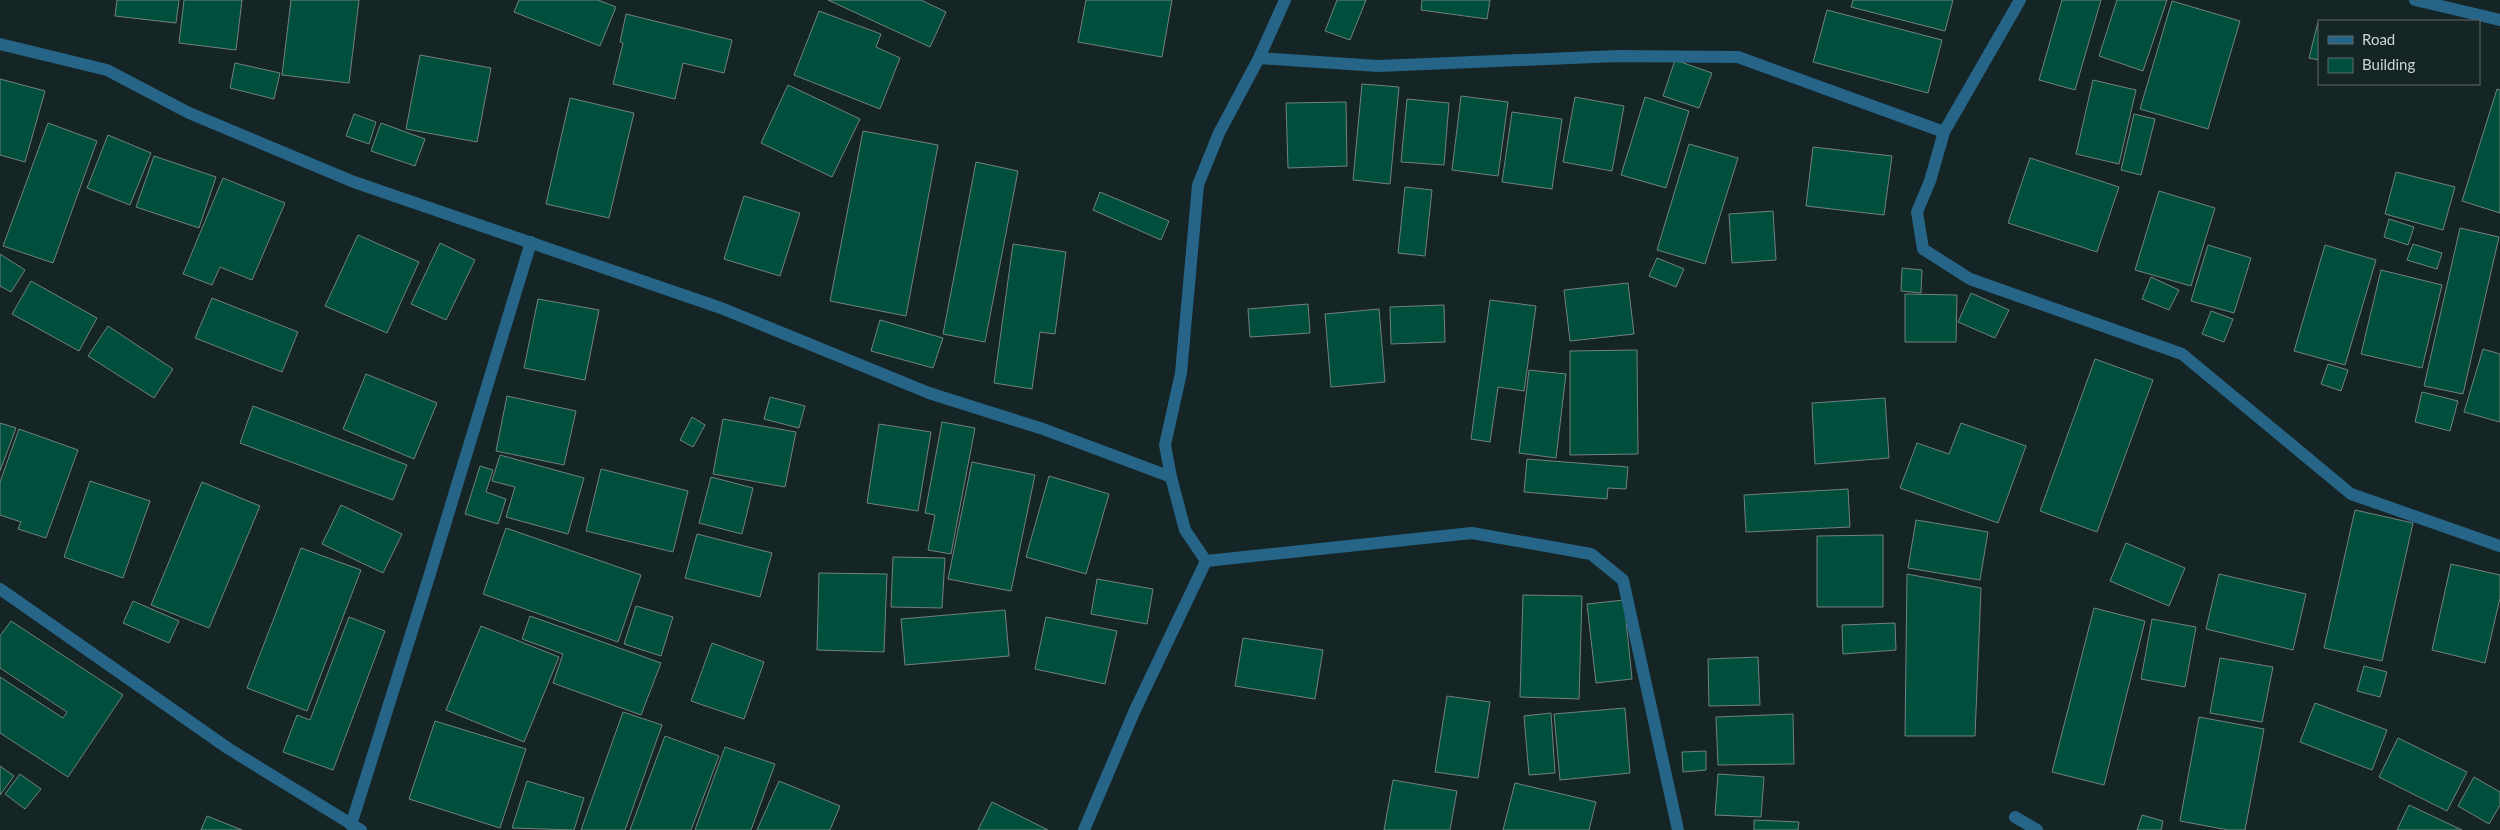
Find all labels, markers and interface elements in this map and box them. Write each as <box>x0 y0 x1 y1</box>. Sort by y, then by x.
legend <box>2318 20 2480 85</box>
text: Road <box>2362 30 2395 48</box>
text: Building <box>2362 55 2415 73</box>

